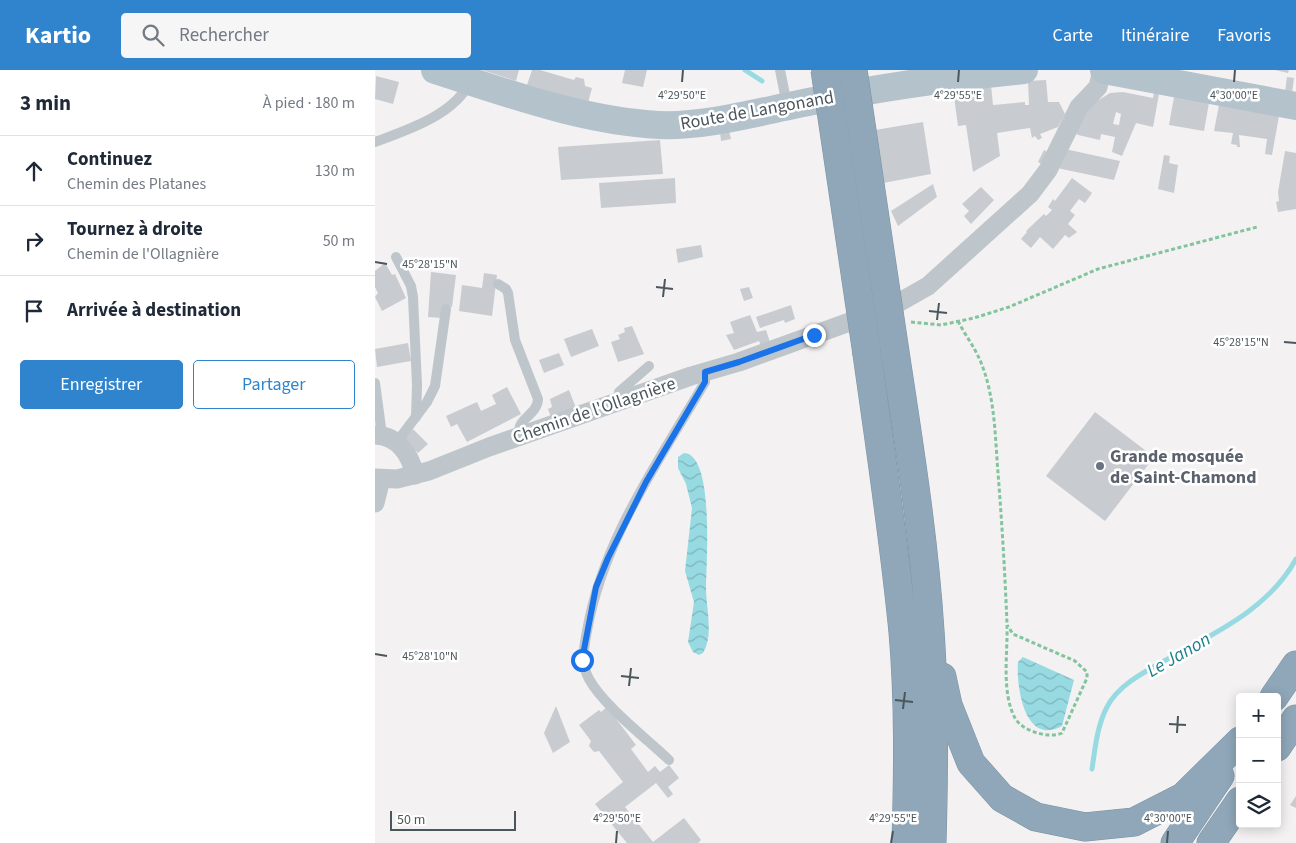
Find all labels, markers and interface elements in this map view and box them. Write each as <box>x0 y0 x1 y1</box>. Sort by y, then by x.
search box <box>121 13 471 58</box>
text: Kartio <box>25 18 91 53</box>
icon: search <box>139 21 167 49</box>
text: Rechercher <box>179 22 269 49</box>
text: Carte <box>1053 23 1093 48</box>
text: Itinéraire <box>1121 23 1189 48</box>
text: Favoris <box>1217 23 1271 48</box>
street label: Route de Langonand <box>678 85 836 136</box>
text: 4°29'50"E <box>658 87 706 104</box>
text: 4°29'55"E <box>934 87 982 104</box>
text: 4°30'00"E <box>1210 87 1258 104</box>
text: 3 min <box>20 88 71 118</box>
text: À pied · 180 m <box>263 92 355 114</box>
text: Continuez <box>67 146 152 173</box>
icon: ahead <box>20 157 48 185</box>
text: 130 m <box>315 160 355 182</box>
text: Chemin des Platanes <box>67 173 206 195</box>
text: Tournez à droite <box>67 216 203 243</box>
icon: right <box>20 227 48 255</box>
text: 50 m <box>323 230 355 252</box>
text: Chemin de l'Ollagnière <box>67 243 219 265</box>
text: 45°28'15"N <box>402 256 458 273</box>
icon: arrive <box>20 297 48 325</box>
text: Arrivée à destination <box>67 297 241 324</box>
route end <box>803 324 826 347</box>
text: 45°28'15"N <box>1213 334 1269 351</box>
button: Enregistrer <box>20 360 183 409</box>
button: Partager <box>193 360 355 409</box>
street label: Chemin de l'Ollagnière <box>509 371 679 450</box>
place label: Grande mosquée de Saint-Chamond <box>1110 444 1256 490</box>
marker: Grande mosquée de Saint-Chamond <box>1094 460 1106 472</box>
water label: Le Janon <box>1142 626 1216 684</box>
text: 45°28'10"N <box>402 648 458 665</box>
route start <box>571 649 594 672</box>
map controls <box>1236 693 1281 828</box>
button: + <box>1236 693 1281 738</box>
button: − <box>1236 738 1281 783</box>
button: layers <box>1236 783 1281 828</box>
scale bar <box>390 808 516 831</box>
text: 50 m <box>397 810 425 830</box>
text: 4°29'50"E <box>593 810 641 827</box>
text: 4°29'55"E <box>869 810 917 827</box>
text: 4°30'00"E <box>1144 810 1192 827</box>

